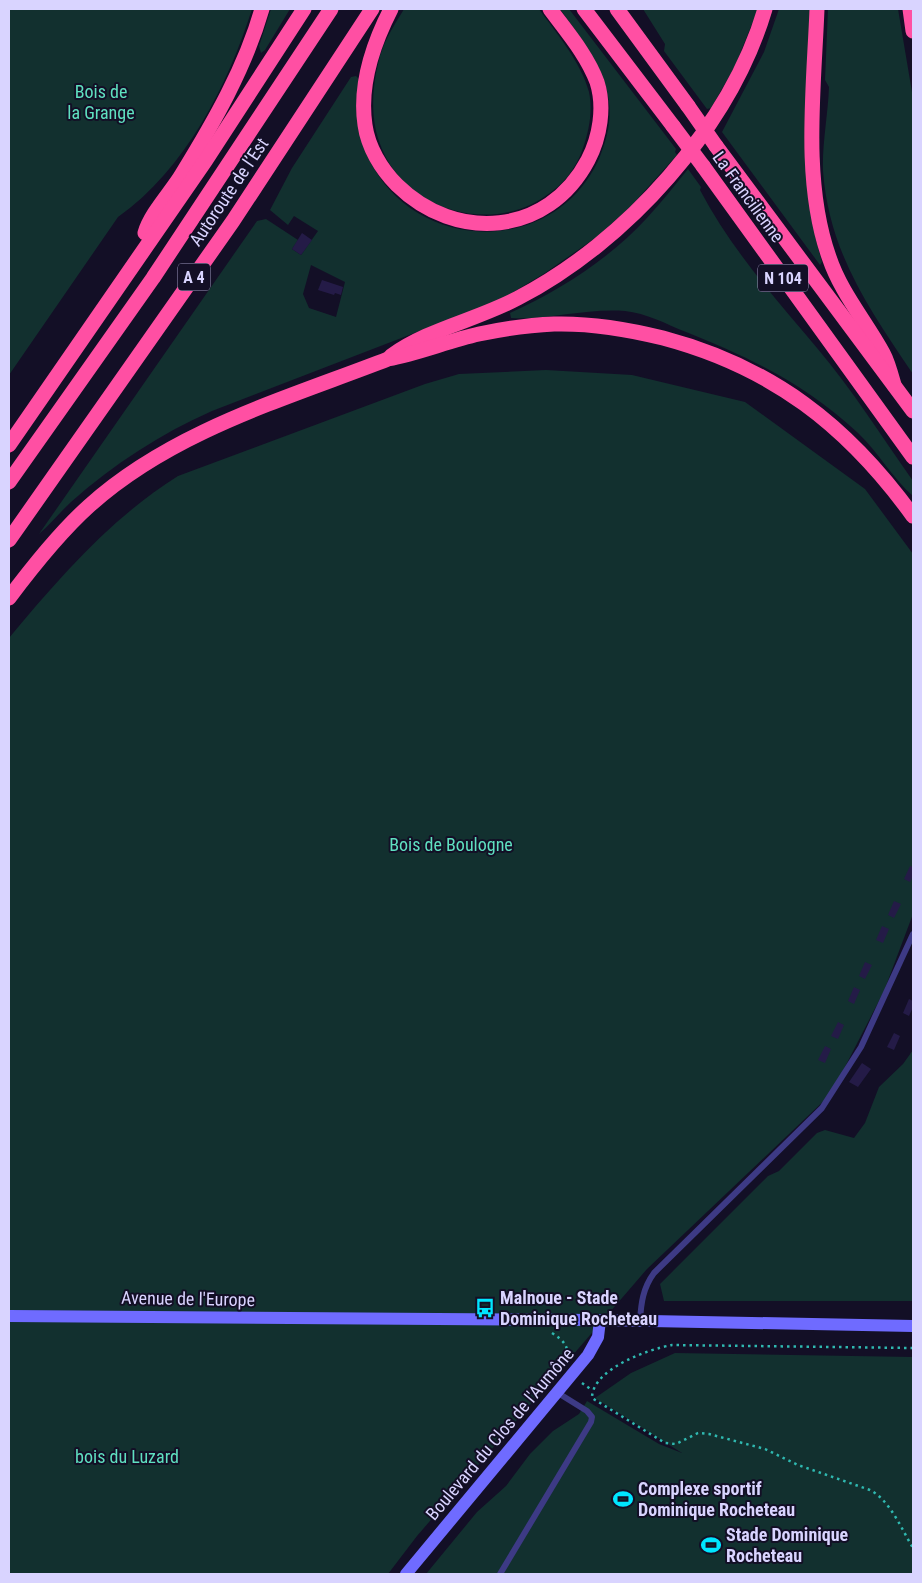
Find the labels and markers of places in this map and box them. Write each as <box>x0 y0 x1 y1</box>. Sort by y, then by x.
place label: Malnoue - Stade Dominique Rocheteau <box>500 1287 657 1329</box>
bus stop icon: Malnoue - Stade Dominique Rocheteau <box>474 1297 496 1319</box>
place label: Complexe sportif Dominique Rocheteau <box>638 1478 795 1520</box>
sports icon: Complexe sportif Dominique Rocheteau <box>612 1488 634 1510</box>
place label: Stade Dominique Rocheteau <box>726 1524 849 1566</box>
sports icon: Stade Dominique Rocheteau <box>700 1534 722 1556</box>

